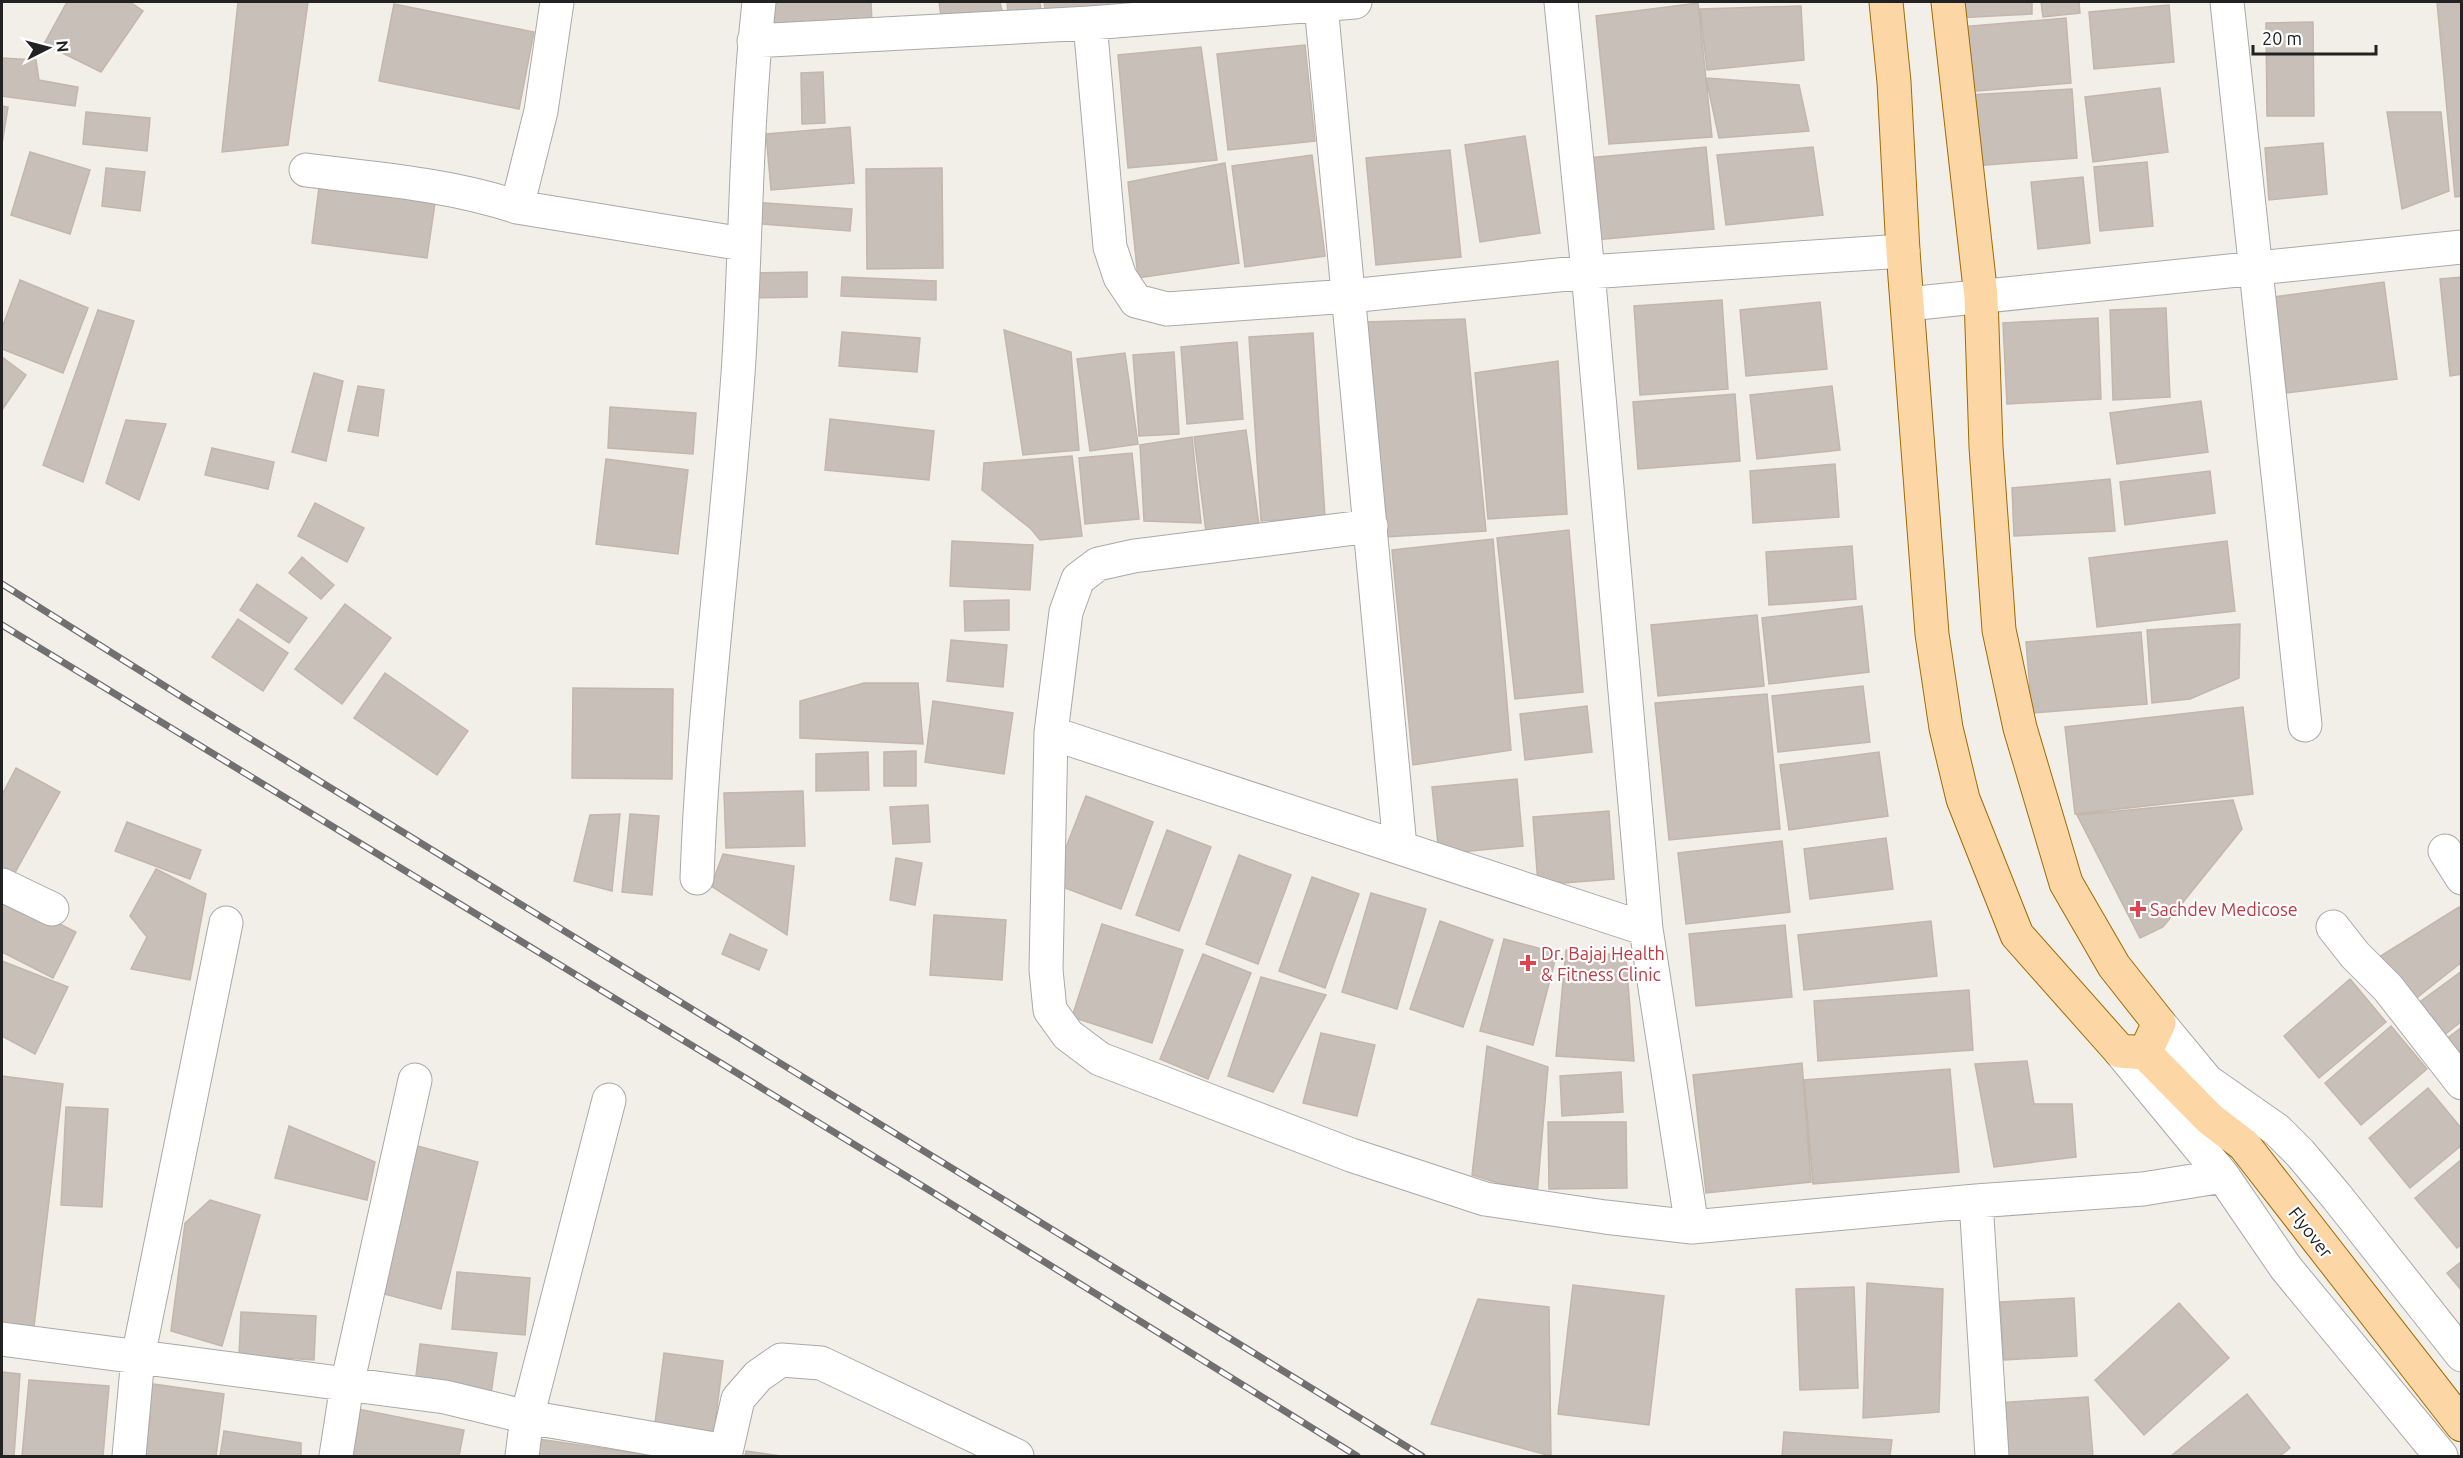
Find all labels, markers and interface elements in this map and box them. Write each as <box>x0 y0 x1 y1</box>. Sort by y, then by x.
north arrow <box>18 18 78 78</box>
scale bar <box>2253 18 2376 56</box>
text: 20 m <box>2262 28 2302 48</box>
text: N <box>53 40 72 53</box>
place label: Sachdev Medicose <box>2150 899 2298 919</box>
marker: Sachdev Medicose <box>2131 902 2145 916</box>
place label: Dr. Bajaj Health & Fitness Clinic <box>1541 943 1665 984</box>
marker: Dr. Bajaj Health & Fitness Clinic <box>1519 954 1537 972</box>
street label: Flyover <box>2285 1203 2337 1261</box>

